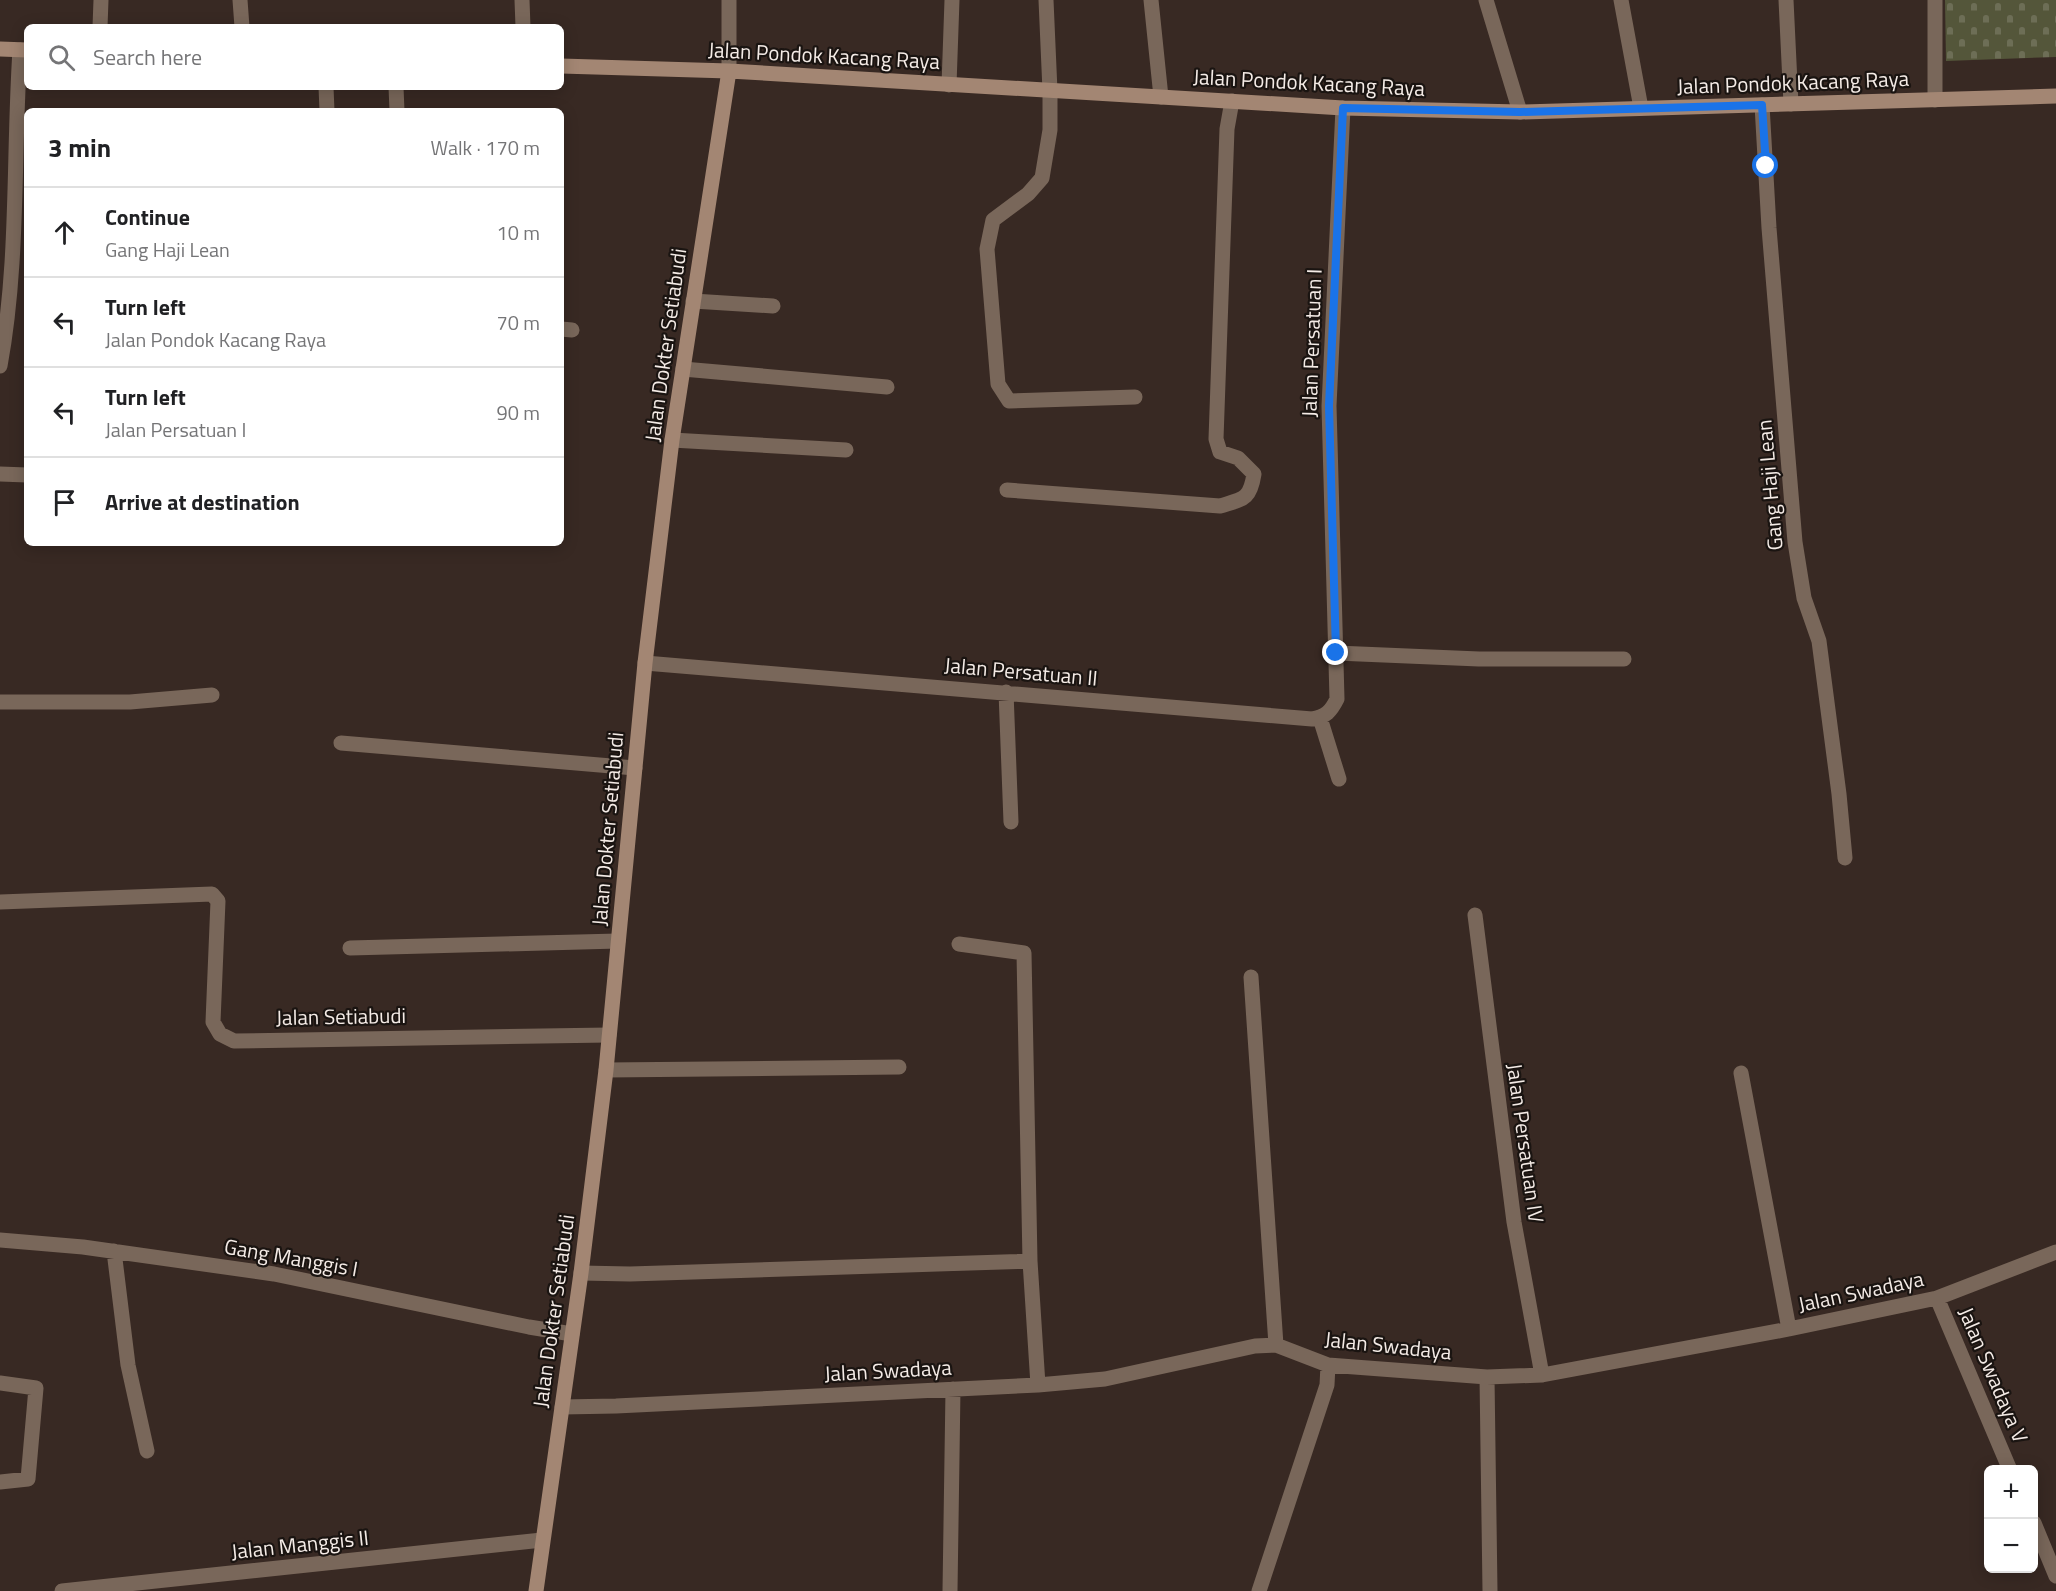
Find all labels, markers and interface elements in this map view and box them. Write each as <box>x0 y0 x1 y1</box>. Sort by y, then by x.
search box <box>24 24 564 90</box>
street label: Jalan Pondok Kacang Raya <box>707 33 941 77</box>
text: Search here <box>93 40 202 74</box>
icon: search <box>45 41 78 74</box>
street label: Jalan Pondok Kacang Raya <box>1192 60 1426 104</box>
street label: Jalan Pondok Kacang Raya <box>1676 62 1910 102</box>
text: 3 min <box>48 128 111 167</box>
text: Walk · 170 m <box>431 132 540 163</box>
route start <box>1752 152 1778 178</box>
text: Continue <box>105 200 190 234</box>
icon: ahead <box>48 216 81 249</box>
text: 10 m <box>496 217 540 248</box>
text: Gang Haji Lean <box>105 234 230 265</box>
street label: Jalan Dokter Setiabudi <box>636 246 694 444</box>
street label: Jalan Persatuan I <box>1292 268 1330 418</box>
text: Turn left <box>105 290 186 324</box>
icon: left <box>48 306 81 339</box>
text: 70 m <box>496 307 540 338</box>
text: Jalan Pondok Kacang Raya <box>105 324 326 355</box>
text: Turn left <box>105 380 186 414</box>
icon: left <box>48 396 81 429</box>
text: 90 m <box>496 397 540 428</box>
text: Jalan Persatuan I <box>105 414 246 445</box>
street label: Gang Haji Lean <box>1747 418 1791 552</box>
text: Arrive at destination <box>105 485 300 519</box>
icon: arrive <box>48 486 81 519</box>
route end <box>1322 639 1348 665</box>
street label: Jalan Persatuan II <box>943 648 1099 694</box>
street label: Jalan Dokter Setiabudi <box>583 731 631 927</box>
street label: Jalan Setiabudi <box>276 999 406 1033</box>
street label: Jalan Persatuan IV <box>1499 1061 1553 1225</box>
street label: Jalan Dokter Setiabudi <box>524 1212 582 1410</box>
street label: Gang Manggis I <box>222 1230 361 1285</box>
street label: Jalan Swadaya <box>1795 1262 1927 1320</box>
street label: Jalan Swadaya V <box>1951 1302 2037 1447</box>
street label: Jalan Swadaya <box>1323 1322 1454 1368</box>
street label: Jalan Swadaya <box>823 1351 953 1389</box>
map controls <box>1984 1465 2038 1573</box>
button: + <box>1984 1465 2038 1519</box>
button: − <box>1984 1519 2038 1573</box>
street label: Jalan Manggis II <box>229 1521 370 1567</box>

